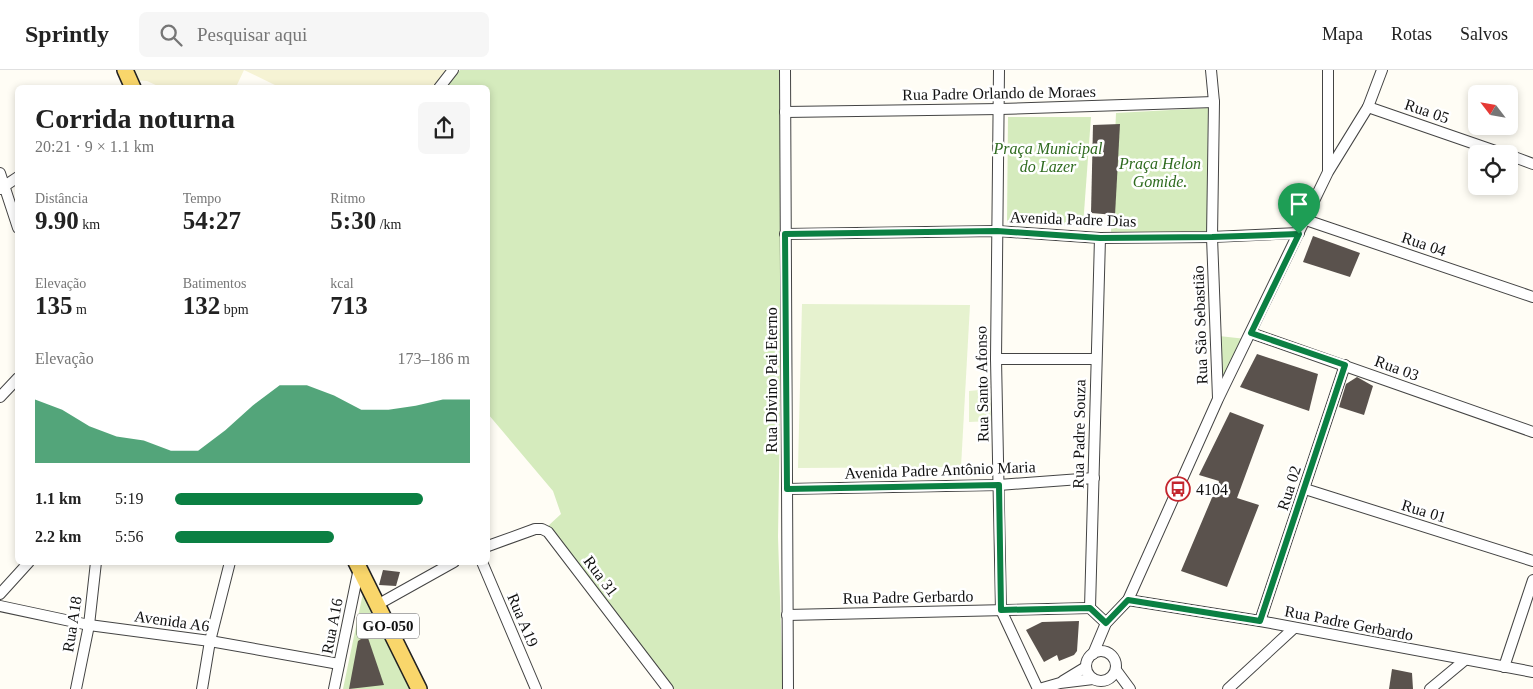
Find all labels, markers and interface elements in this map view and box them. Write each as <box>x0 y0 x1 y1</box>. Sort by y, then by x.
search box <box>139 12 489 57</box>
text: Sprintly <box>25 21 109 47</box>
icon: search <box>157 21 185 49</box>
text: Pesquisar aqui <box>197 24 307 45</box>
text: Mapa <box>1322 24 1363 44</box>
text: Rotas <box>1391 24 1432 44</box>
text: Salvos <box>1460 24 1508 44</box>
street label: Rua Padre Orlando de Moraes <box>902 83 1096 103</box>
north arrow <box>1468 85 1518 135</box>
map controls <box>1468 85 1518 195</box>
street label: Rua 05 <box>1403 96 1451 126</box>
button: share <box>418 102 470 154</box>
text: Corrida noturna <box>35 103 235 134</box>
text: 20:21 · 9 × 1.1 km <box>35 138 154 155</box>
park label: Praça Municipal do Lazer <box>993 140 1103 175</box>
button: locate <box>1468 145 1518 195</box>
park label: Praça Helon Gomide. <box>1118 155 1201 190</box>
pin <box>1278 183 1320 234</box>
icon: arrive <box>1285 190 1313 218</box>
text: Distância <box>35 191 88 206</box>
text: Tempo <box>183 191 221 206</box>
text: Ritmo <box>330 191 365 206</box>
text: 9.90 <box>35 207 79 234</box>
text: 54:27 <box>183 207 241 234</box>
text: 5:30 <box>330 207 376 234</box>
street label: Avenida Padre Dias <box>1009 208 1137 230</box>
text: km <box>79 217 100 232</box>
text: /km <box>376 217 401 232</box>
street label: Rua 04 <box>1400 229 1448 259</box>
street label: Rua São Sebastião <box>1189 265 1211 385</box>
text: Elevação <box>35 276 86 291</box>
text: Batimentos <box>183 276 246 291</box>
text: kcal <box>330 276 354 291</box>
text: 135 <box>35 292 73 319</box>
text: 132 <box>183 292 220 319</box>
text: 713 <box>330 292 368 319</box>
text: m <box>73 302 87 317</box>
text: bpm <box>220 302 249 317</box>
street label: Rua Divino Pai Eterno <box>763 307 780 453</box>
street label: Rua Santo Afonso <box>972 326 992 442</box>
text: Elevação <box>35 350 94 367</box>
text: 173–186 m <box>398 350 470 367</box>
street label: Rua 03 <box>1373 352 1421 384</box>
street label: Rua Padre Souza <box>1070 379 1088 489</box>
street label: Avenida Padre Antônio Maria <box>844 458 1036 482</box>
street label: Rua 02 <box>1274 464 1304 512</box>
bus stop icon: 4104 <box>1165 476 1191 502</box>
place label: 4104 <box>1196 481 1228 498</box>
text: 1.1 km <box>35 490 81 507</box>
text: 5:19 <box>115 490 143 507</box>
street label: Rua 01 <box>1400 496 1448 526</box>
text: 2.2 km <box>35 528 81 545</box>
text: 5:56 <box>115 528 143 545</box>
street label: Rua 31 <box>580 553 622 599</box>
street label: Rua Padre Gerbardo <box>843 587 973 607</box>
street label: Rua A19 <box>504 591 542 649</box>
street label: Rua A18 <box>59 595 85 653</box>
street label: Rua A16 <box>318 597 346 655</box>
street label: Rua Padre Gerbardo <box>1283 602 1415 644</box>
street label: Avenida A6 <box>133 607 211 635</box>
road number: GO-050 <box>357 614 419 638</box>

